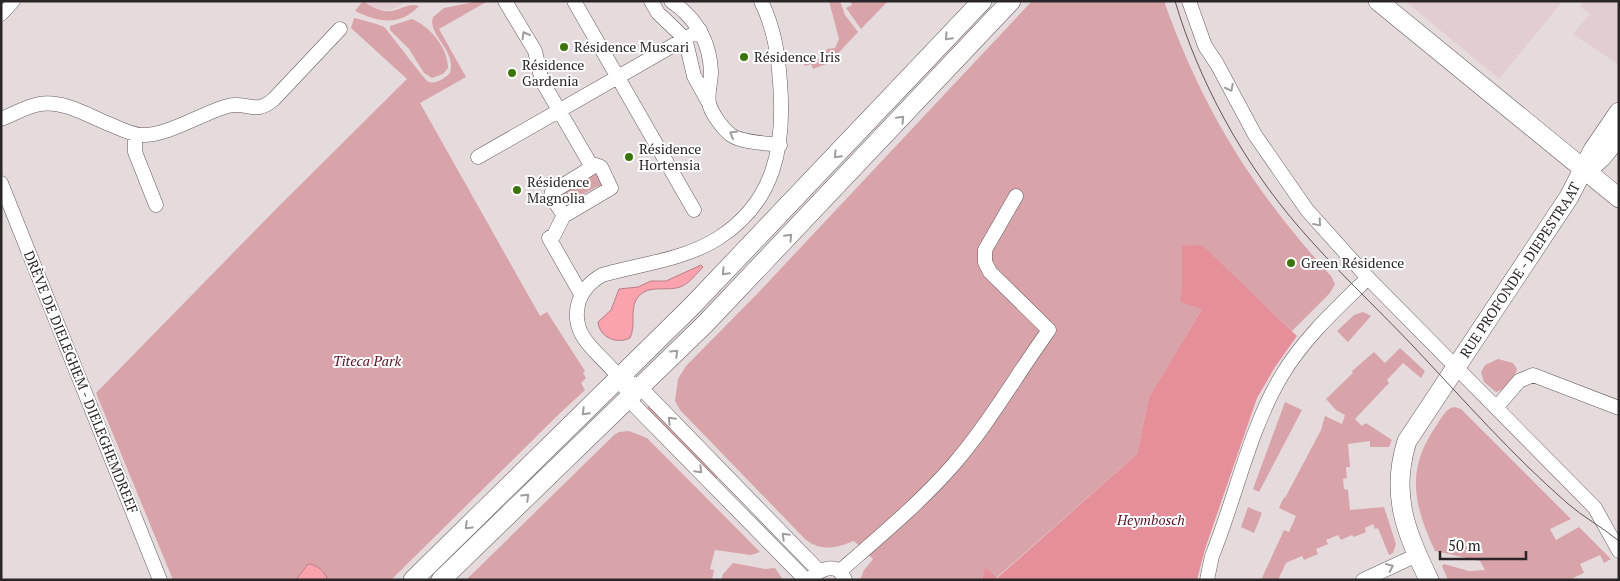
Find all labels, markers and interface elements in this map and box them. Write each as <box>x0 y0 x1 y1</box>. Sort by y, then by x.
one-way arrow <box>522 31 532 40</box>
one-way arrow <box>945 31 954 40</box>
place label: Résidence Muscari <box>574 37 689 56</box>
marker: Résidence Muscari <box>558 41 570 53</box>
place label: Résidence Iris <box>754 47 840 66</box>
marker: Résidence Iris <box>738 51 750 63</box>
place label: Résidence Gardenia <box>522 55 584 90</box>
marker: Résidence Gardenia <box>506 67 518 79</box>
one-way arrow <box>1223 83 1234 92</box>
one-way arrow <box>895 116 904 125</box>
one-way arrow <box>730 130 739 140</box>
place label: Résidence Hortensia <box>639 139 701 174</box>
one-way arrow <box>834 149 843 158</box>
marker: Résidence Hortensia <box>623 151 635 163</box>
place label: Résidence Magnolia <box>527 172 589 207</box>
street label: RUE PROFONDE - DIEPESTRAAT <box>1455 178 1584 361</box>
marker: Résidence Magnolia <box>511 184 523 196</box>
one-way arrow <box>1313 218 1322 227</box>
one-way arrow <box>783 233 792 242</box>
street label: DRÈVE DE DIELEGHEM - DIELEGHEMDREEF <box>20 248 143 516</box>
place label: Green Résidence <box>1301 253 1404 272</box>
marker: Green Résidence <box>1285 257 1297 269</box>
one-way arrow <box>722 267 731 276</box>
one-way arrow <box>669 349 678 358</box>
park label: Titeca Park <box>333 351 401 370</box>
one-way arrow <box>581 406 590 415</box>
one-way arrow <box>668 417 677 426</box>
one-way arrow <box>694 464 703 473</box>
one-way arrow <box>521 494 530 503</box>
park label: Heymbosch <box>1116 510 1185 529</box>
one-way arrow <box>465 520 474 529</box>
scale bar <box>1440 528 1526 560</box>
one-way arrow <box>782 533 791 542</box>
text: 50 m <box>1448 535 1481 555</box>
one-way arrow <box>1385 563 1394 573</box>

